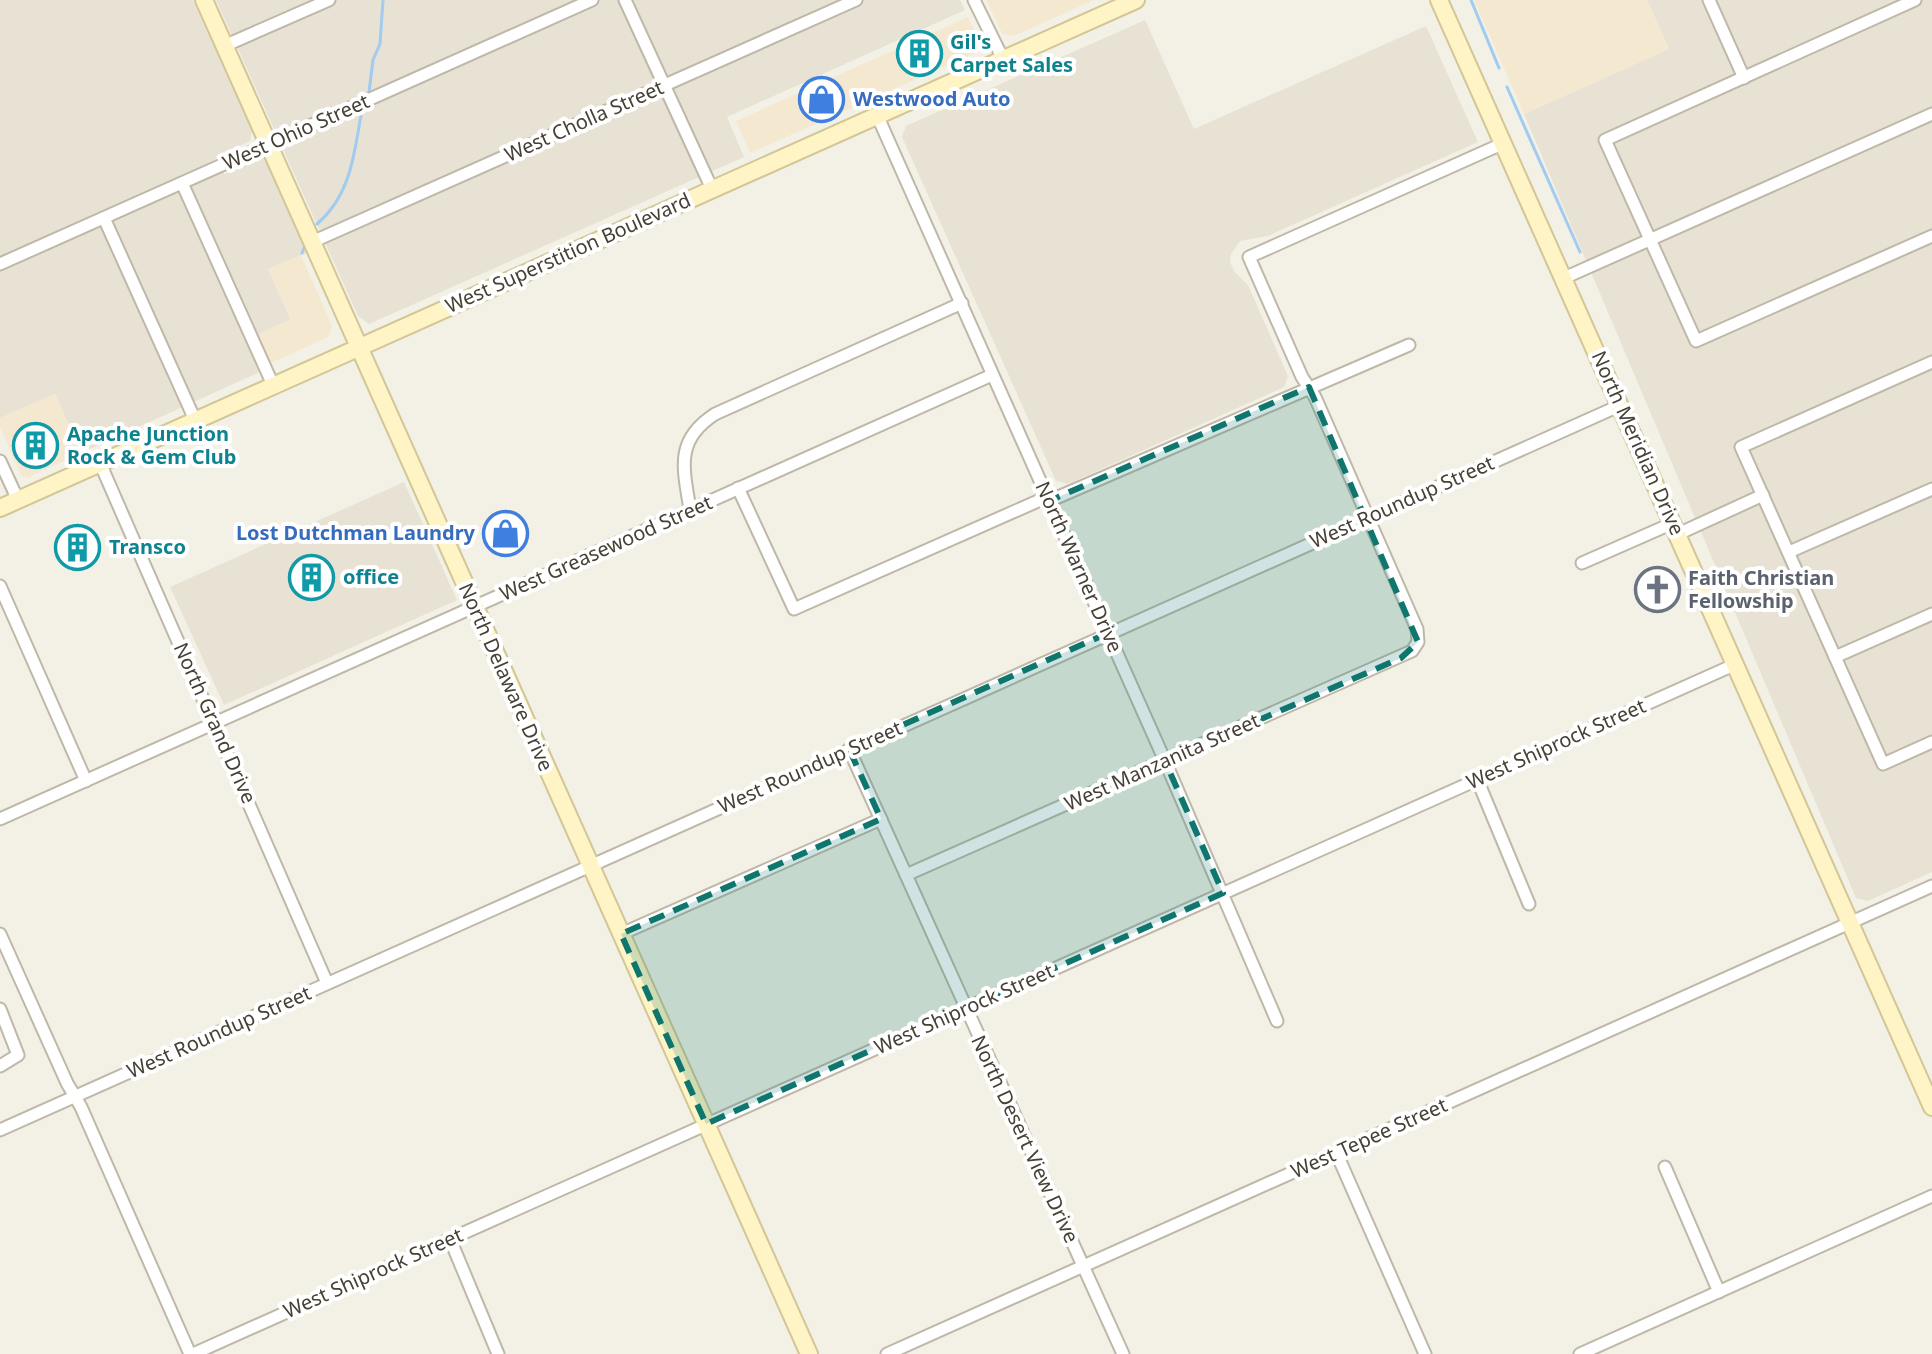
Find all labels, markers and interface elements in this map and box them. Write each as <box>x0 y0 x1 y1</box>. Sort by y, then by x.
place label: Gil's Carpet Sales <box>950 28 1073 78</box>
building icon: Gil's Carpet Sales <box>895 29 943 77</box>
street label: West Cholla Street <box>500 73 667 168</box>
shop icon: Westwood Auto <box>798 75 846 123</box>
place label: Westwood Auto <box>853 85 1011 112</box>
street label: West Ohio Street <box>218 87 373 176</box>
street label: West Superstition Boulevard <box>441 186 695 319</box>
street label: North Meridian Drive <box>1586 346 1691 539</box>
place label: Apache Junction Rock & Gem Club <box>67 420 236 470</box>
building icon: Apache Junction Rock & Gem Club <box>12 422 60 470</box>
street label: West Roundup Street <box>1306 449 1498 554</box>
street label: North Warner Drive <box>1030 477 1129 657</box>
street label: West Greasewood Street <box>495 488 716 607</box>
shop icon: Lost Dutchman Laundry <box>482 509 530 557</box>
place label: Lost Dutchman Laundry <box>236 519 476 546</box>
building icon: Transco <box>54 523 102 571</box>
place label: Transco <box>109 533 186 560</box>
building icon: office <box>288 553 336 601</box>
place label: office <box>343 563 399 590</box>
place label: Faith Christian Fellowship <box>1688 564 1834 614</box>
church icon: Faith Christian Fellowship <box>1633 566 1681 614</box>
street label: North Delaware Drive <box>453 578 560 775</box>
street label: North Grand Drive <box>168 638 263 807</box>
street label: West Shiprock Street <box>1462 692 1650 795</box>
street label: West Manzanita Street <box>1060 706 1264 817</box>
street label: West Roundup Street <box>714 714 906 819</box>
street label: West Shiprock Street <box>870 957 1058 1060</box>
street label: West Roundup Street <box>123 979 315 1084</box>
street label: North Desert View Drive <box>965 1031 1085 1247</box>
street label: West Tepee Street <box>1286 1091 1451 1184</box>
street label: West Shiprock Street <box>279 1221 467 1324</box>

